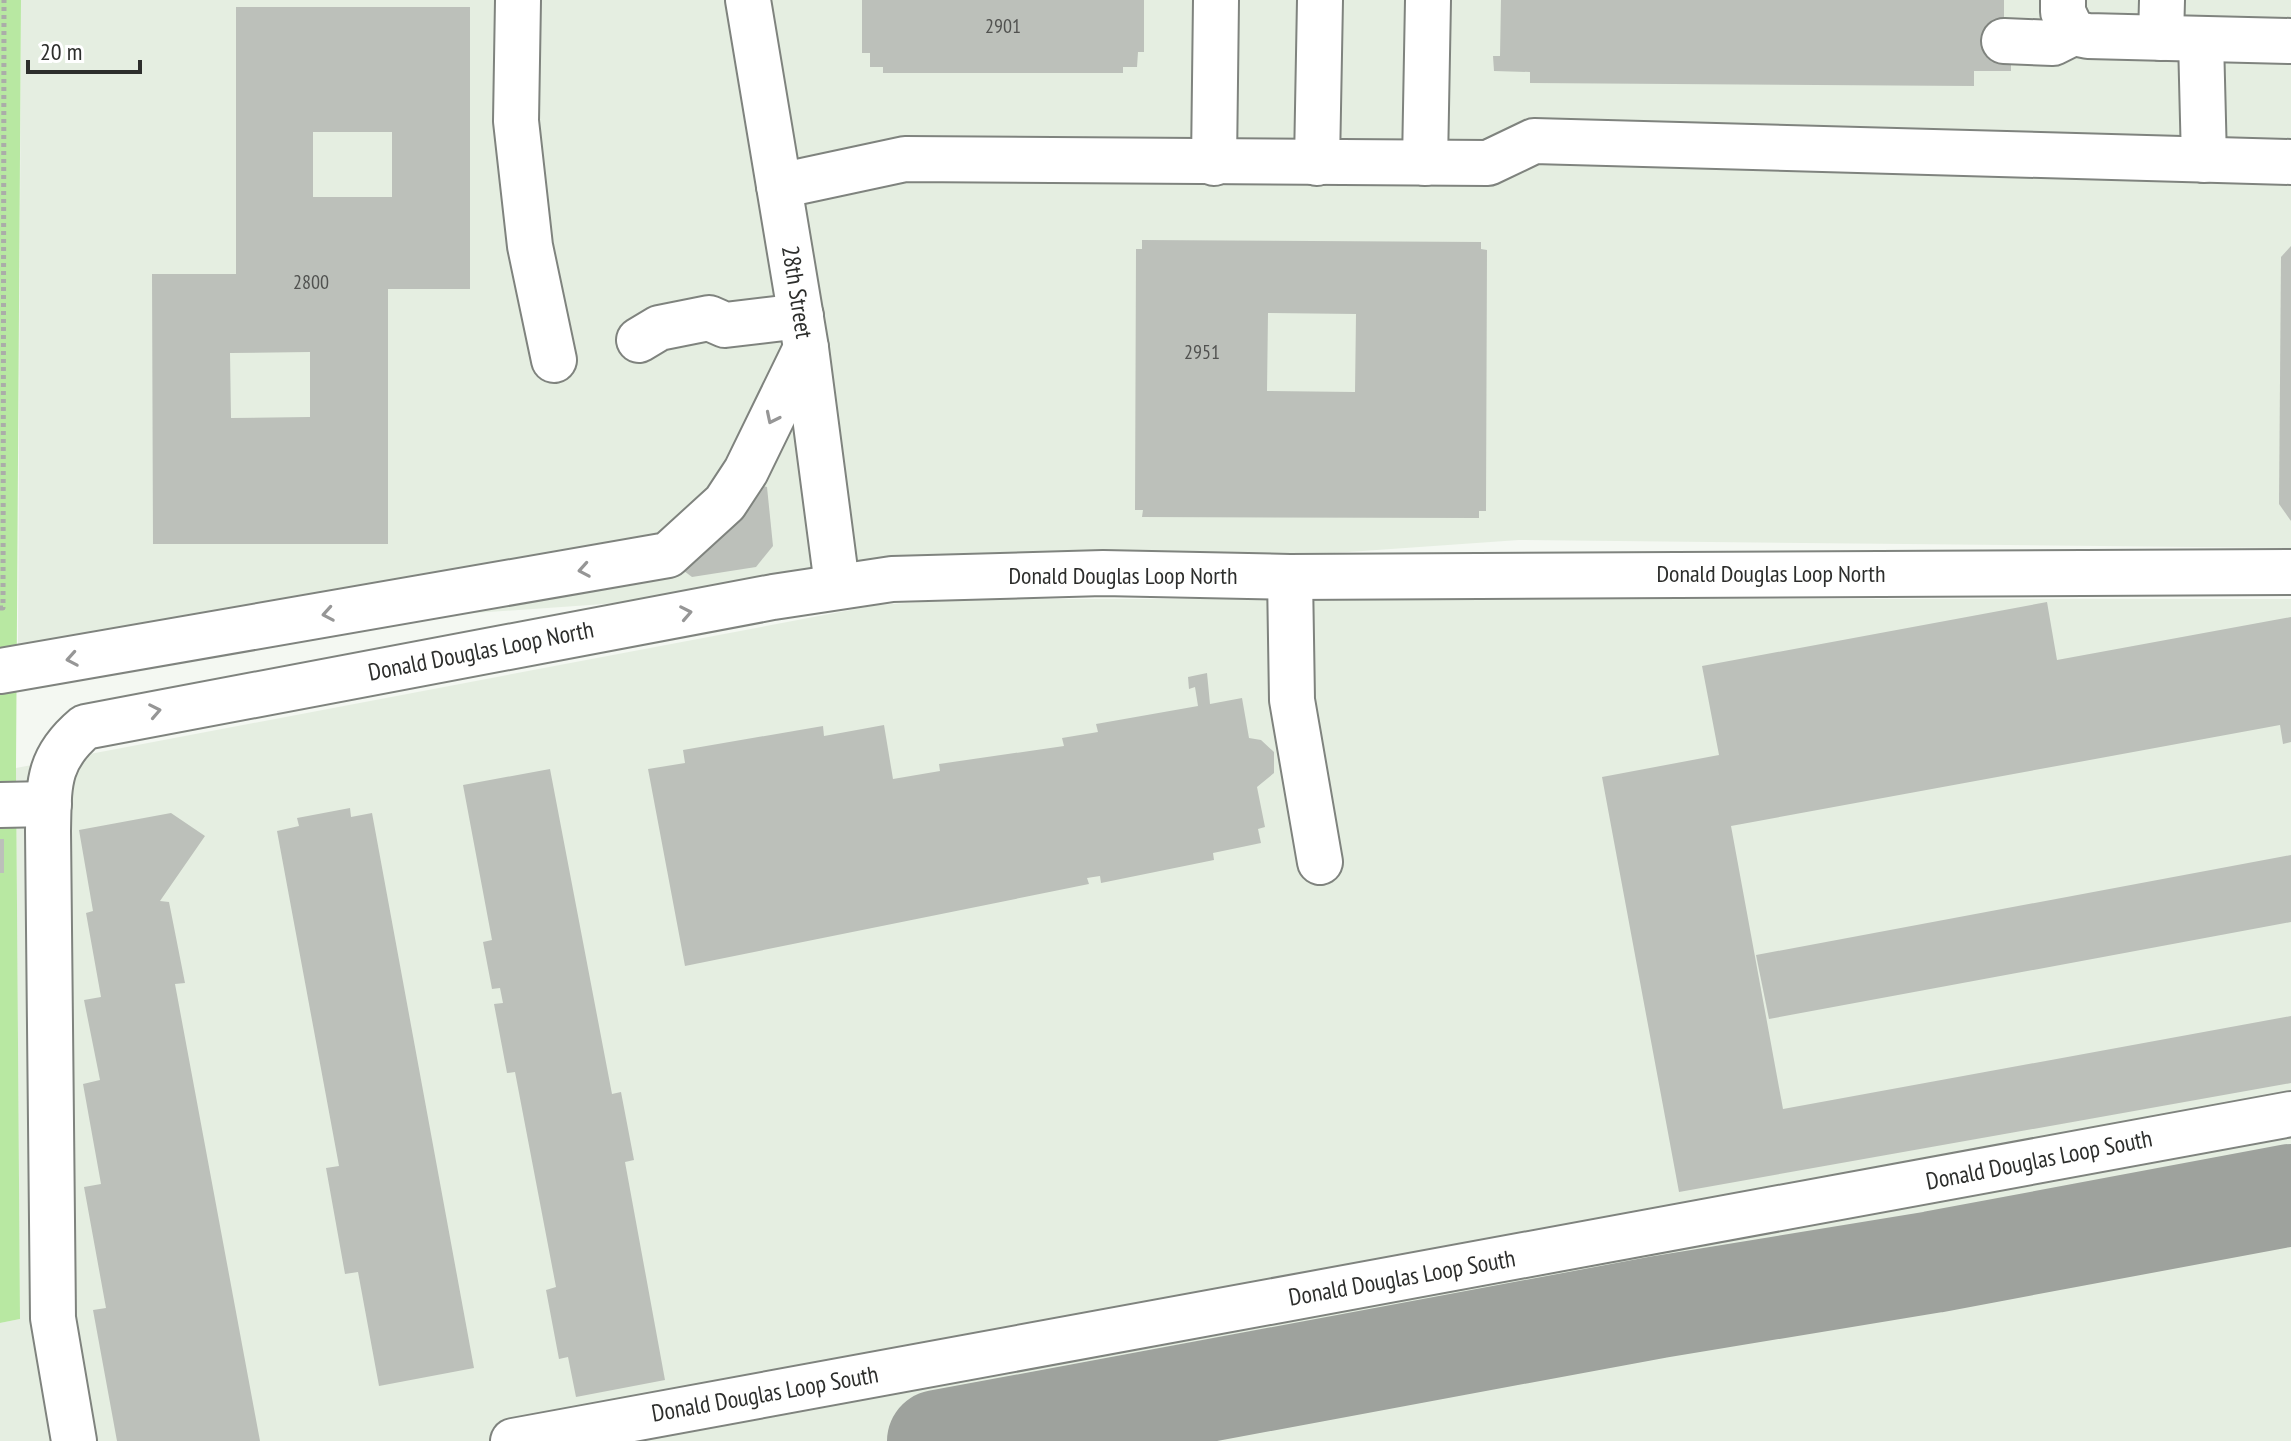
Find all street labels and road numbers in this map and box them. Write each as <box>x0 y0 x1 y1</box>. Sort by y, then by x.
street label: 28th Street <box>775 243 820 341</box>
street label: Donald Douglas Loop North <box>1656 558 1886 589</box>
street label: Donald Douglas Loop North <box>1008 560 1238 591</box>
street label: Donald Douglas Loop North <box>366 613 596 688</box>
street label: Donald Douglas Loop South <box>1923 1122 2155 1197</box>
street label: Donald Douglas Loop South <box>1286 1242 1518 1313</box>
street label: Donald Douglas Loop South <box>649 1358 881 1429</box>

